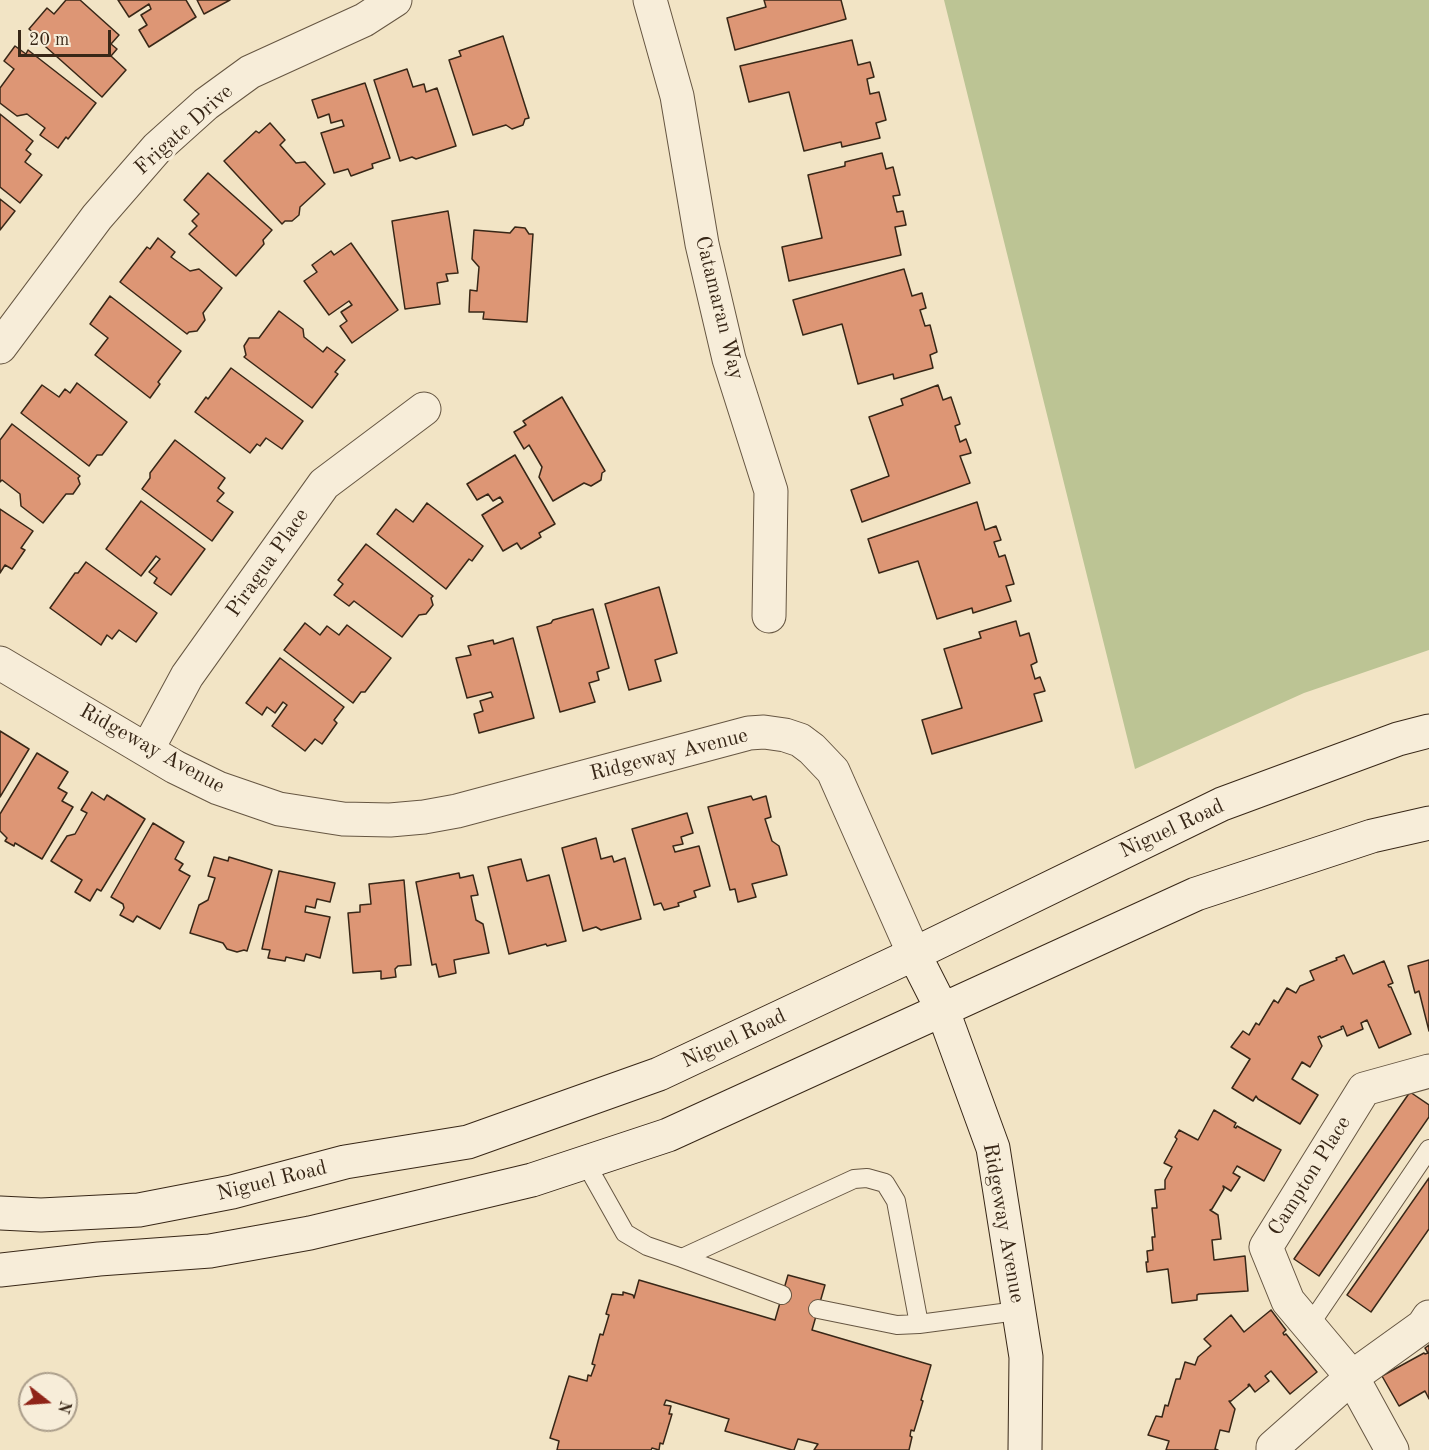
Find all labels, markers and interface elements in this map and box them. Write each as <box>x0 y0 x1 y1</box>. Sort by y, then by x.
scale bar <box>21 18 114 56</box>
text: 20 m <box>29 31 69 49</box>
street label: Frigate Drive <box>130 79 238 181</box>
street label: Catamaran Way <box>689 233 749 383</box>
street label: Piragua Place <box>221 504 315 622</box>
street label: Ridgeway Avenue <box>75 699 229 799</box>
street label: Ridgeway Avenue <box>587 723 751 787</box>
street label: Niguel Road <box>1116 794 1228 864</box>
street label: Niguel Road <box>678 1004 790 1074</box>
street label: Campton Place <box>1263 1112 1357 1240</box>
street label: Ridgeway Avenue <box>977 1141 1029 1305</box>
street label: Niguel Road <box>214 1155 330 1207</box>
north arrow <box>18 1372 78 1432</box>
text: N <box>54 1398 73 1415</box>

